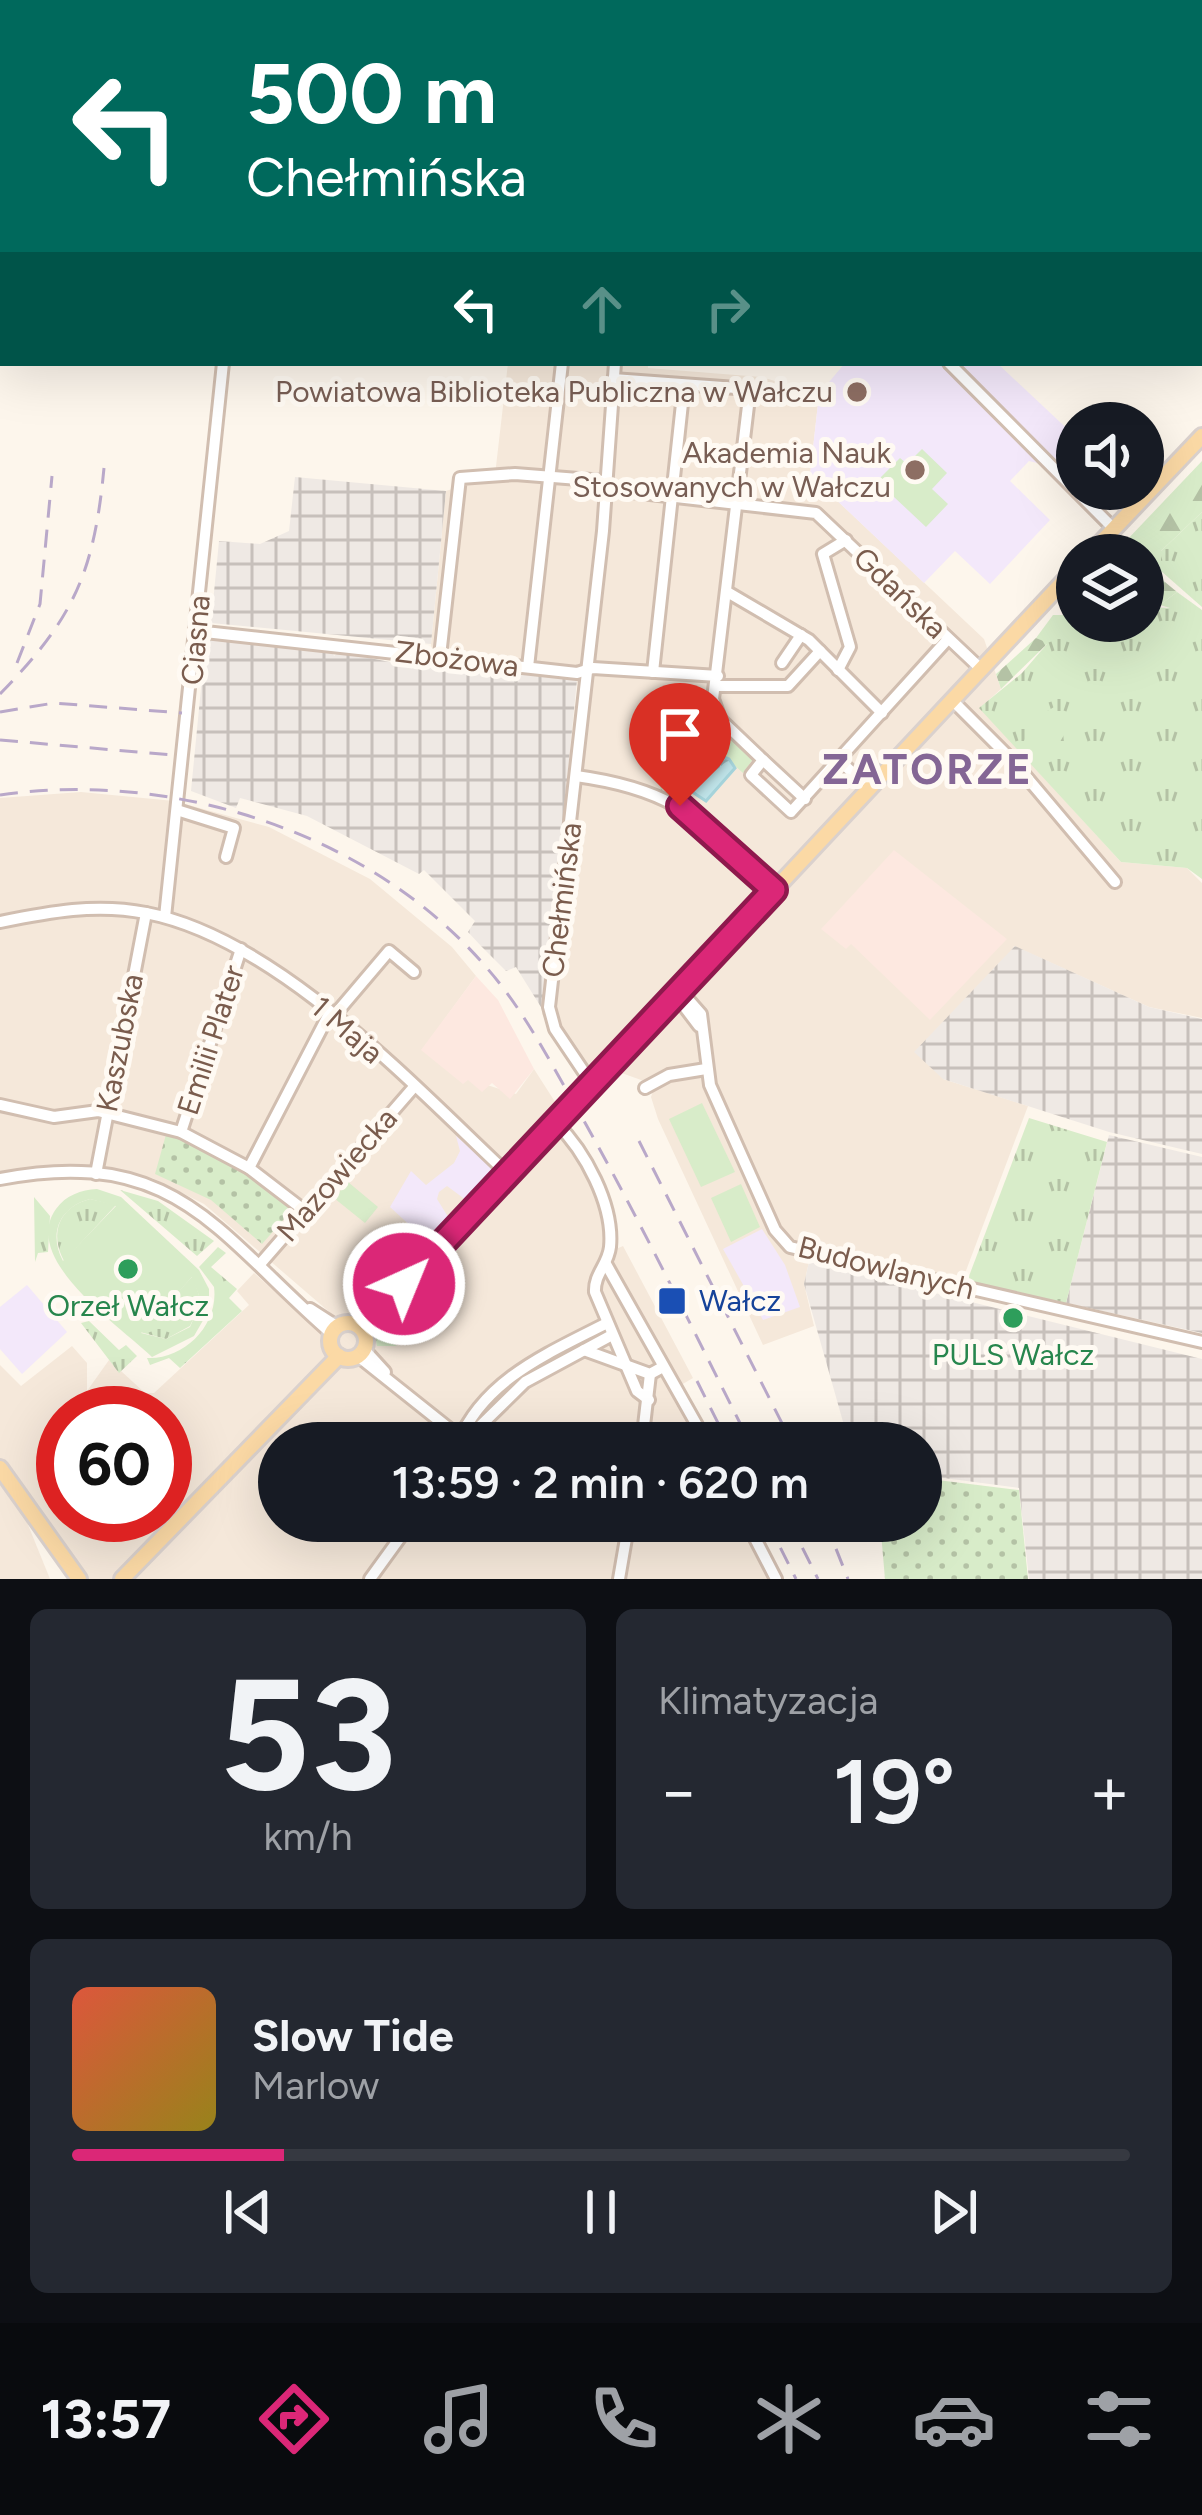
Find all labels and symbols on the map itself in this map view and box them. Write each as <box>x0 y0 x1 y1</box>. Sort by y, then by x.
place label: Powiatowa Biblioteka Publiczna w Wałczu <box>275 373 833 410</box>
marker: Powiatowa Biblioteka Publiczna w Wałczu <box>844 379 870 405</box>
place label: Akademia Nauk Stosowanych w Wałczu <box>572 434 891 505</box>
marker: Akademia Nauk Stosowanych w Wałczu <box>902 457 928 483</box>
street label: Gdańska <box>846 539 955 646</box>
street label: Ciasna <box>173 594 218 686</box>
street label: Zbożowa <box>393 633 521 684</box>
pin <box>629 683 731 806</box>
district label: ZATORZE <box>822 744 1034 795</box>
street label: Chełmińska <box>534 820 589 980</box>
street label: Emilii Plater <box>169 960 252 1119</box>
street label: Kaszubska <box>88 971 151 1115</box>
street label: 1 Maja <box>304 988 391 1071</box>
street label: Mazowiecka <box>269 1100 405 1249</box>
position arrow <box>341 1221 467 1347</box>
street label: Budowlanych <box>794 1228 978 1307</box>
marker: Orzeł Wałcz <box>115 1256 141 1282</box>
place label: Wałcz <box>699 1282 781 1319</box>
marker: Wałcz <box>656 1285 688 1317</box>
place label: Orzeł Wałcz <box>47 1287 209 1324</box>
marker: PULS Wałcz <box>1000 1305 1026 1331</box>
place label: PULS Wałcz <box>932 1336 1094 1373</box>
speed limit sign: 60 <box>36 1386 192 1542</box>

